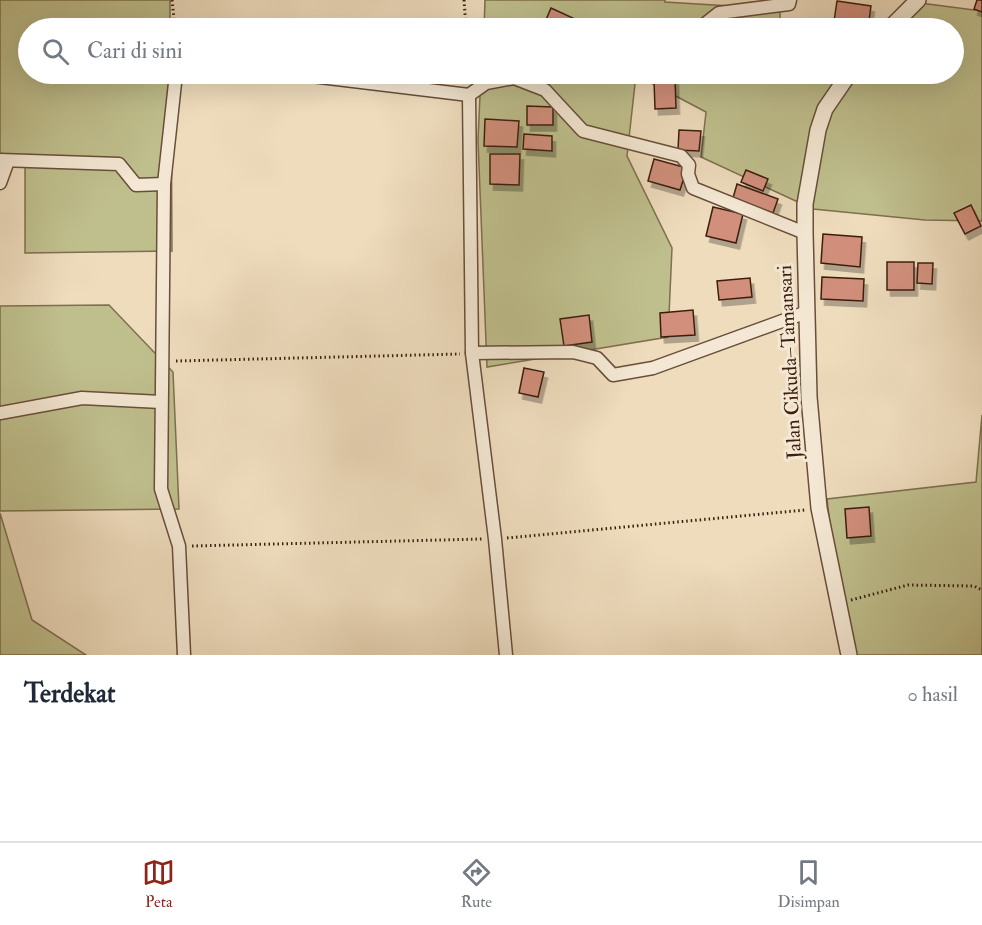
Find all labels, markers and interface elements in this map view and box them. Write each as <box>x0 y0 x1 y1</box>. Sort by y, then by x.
search box <box>18 18 964 84</box>
icon: search <box>39 35 72 68</box>
text: Cari di sini <box>87 37 183 65</box>
street label: Jalan Cikuda–Tamansari <box>772 264 807 461</box>
text: Terdekat <box>24 678 115 710</box>
text: 0 hasil <box>908 682 958 707</box>
tab: Peta <box>142 856 175 912</box>
tab: Rute <box>460 856 493 912</box>
tab: Disimpan <box>777 856 840 912</box>

